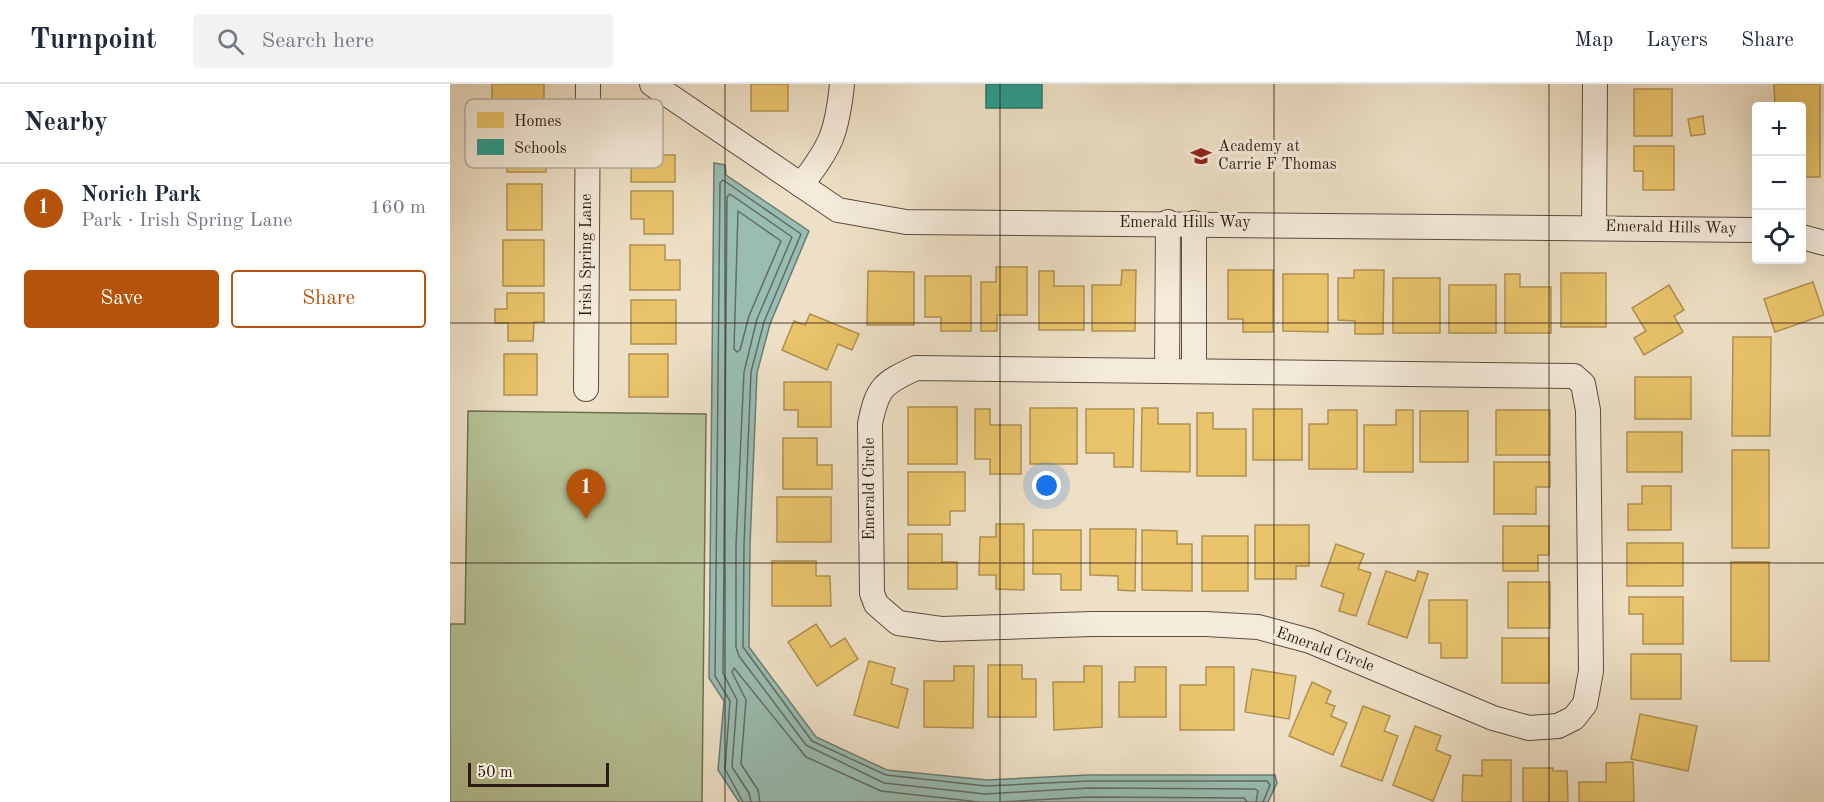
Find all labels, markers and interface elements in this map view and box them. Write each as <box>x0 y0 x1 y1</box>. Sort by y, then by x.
search box <box>193 14 613 68</box>
icon: search <box>214 25 247 58</box>
text: Turnpoint <box>30 27 157 55</box>
text: Search here <box>262 30 374 52</box>
text: Map <box>1574 30 1613 51</box>
text: Layers <box>1646 30 1708 51</box>
text: Share <box>1741 30 1794 51</box>
legend <box>465 99 663 168</box>
map controls <box>1752 102 1806 264</box>
button: + <box>1752 102 1806 156</box>
text: Nearby <box>24 110 108 136</box>
text: Homes <box>514 114 562 130</box>
place label: Academy at Carrie F Thomas <box>1218 139 1337 173</box>
text: Schools <box>514 141 567 157</box>
school or university icon: Academy at Carrie F Thomas <box>1189 144 1213 168</box>
button: − <box>1752 156 1806 210</box>
text: Norich Park <box>81 184 201 206</box>
street label: Irish Spring Lane <box>579 194 595 316</box>
text: 1 <box>38 198 49 218</box>
text: 160 m <box>370 198 426 218</box>
button: locate <box>1752 210 1806 264</box>
text: Park · Irish Spring Lane <box>81 211 292 231</box>
street label: Emerald Hills Way <box>1119 215 1251 231</box>
street label: Emerald Hills Way <box>1605 219 1737 237</box>
button: Save <box>24 270 219 328</box>
button: Share <box>231 270 426 328</box>
street label: Emerald Circle <box>862 438 878 540</box>
pin: 1 <box>566 470 606 519</box>
your location <box>1032 471 1061 500</box>
street label: Emerald Circle <box>1274 625 1376 675</box>
scale bar <box>468 760 609 788</box>
text: 50 m <box>477 765 513 781</box>

